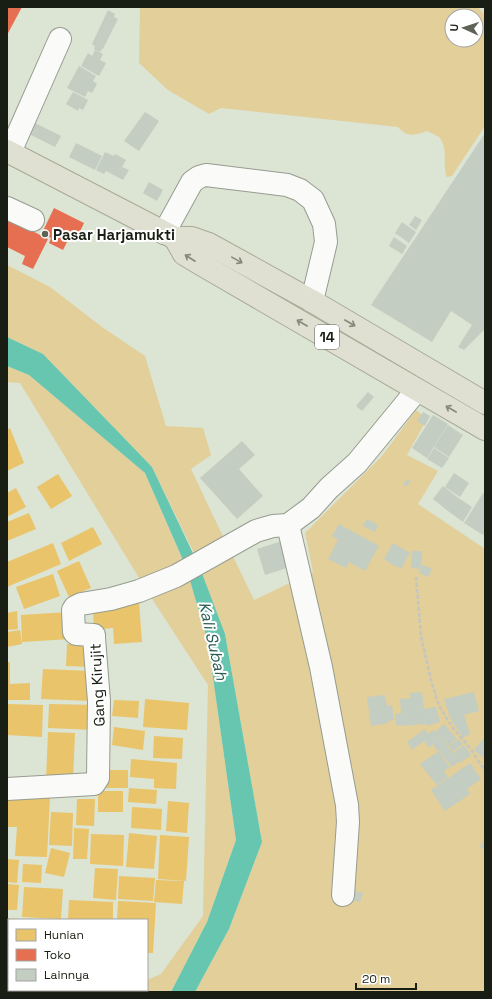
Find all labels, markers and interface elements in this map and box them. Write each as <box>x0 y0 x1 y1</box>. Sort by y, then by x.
north arrow <box>444 8 484 48</box>
text: U <box>447 23 461 32</box>
place label: Pasar Harjamukti <box>53 225 175 244</box>
marker: Pasar Harjamukti <box>40 229 50 239</box>
one-way arrow <box>184 253 196 261</box>
one-way arrow <box>231 256 243 264</box>
one-way arrow <box>296 319 308 327</box>
one-way arrow <box>344 320 356 328</box>
road number: 14 <box>315 325 339 349</box>
one-way arrow <box>445 405 457 413</box>
water label: Kali Subah <box>194 600 232 683</box>
street label: Gang Kirujit <box>85 643 109 727</box>
legend <box>8 919 148 991</box>
text: Hunian <box>44 927 84 943</box>
text: Toko <box>44 947 71 963</box>
scale bar <box>356 965 416 991</box>
text: Lainnya <box>44 967 89 983</box>
text: 20 m <box>362 971 390 987</box>

